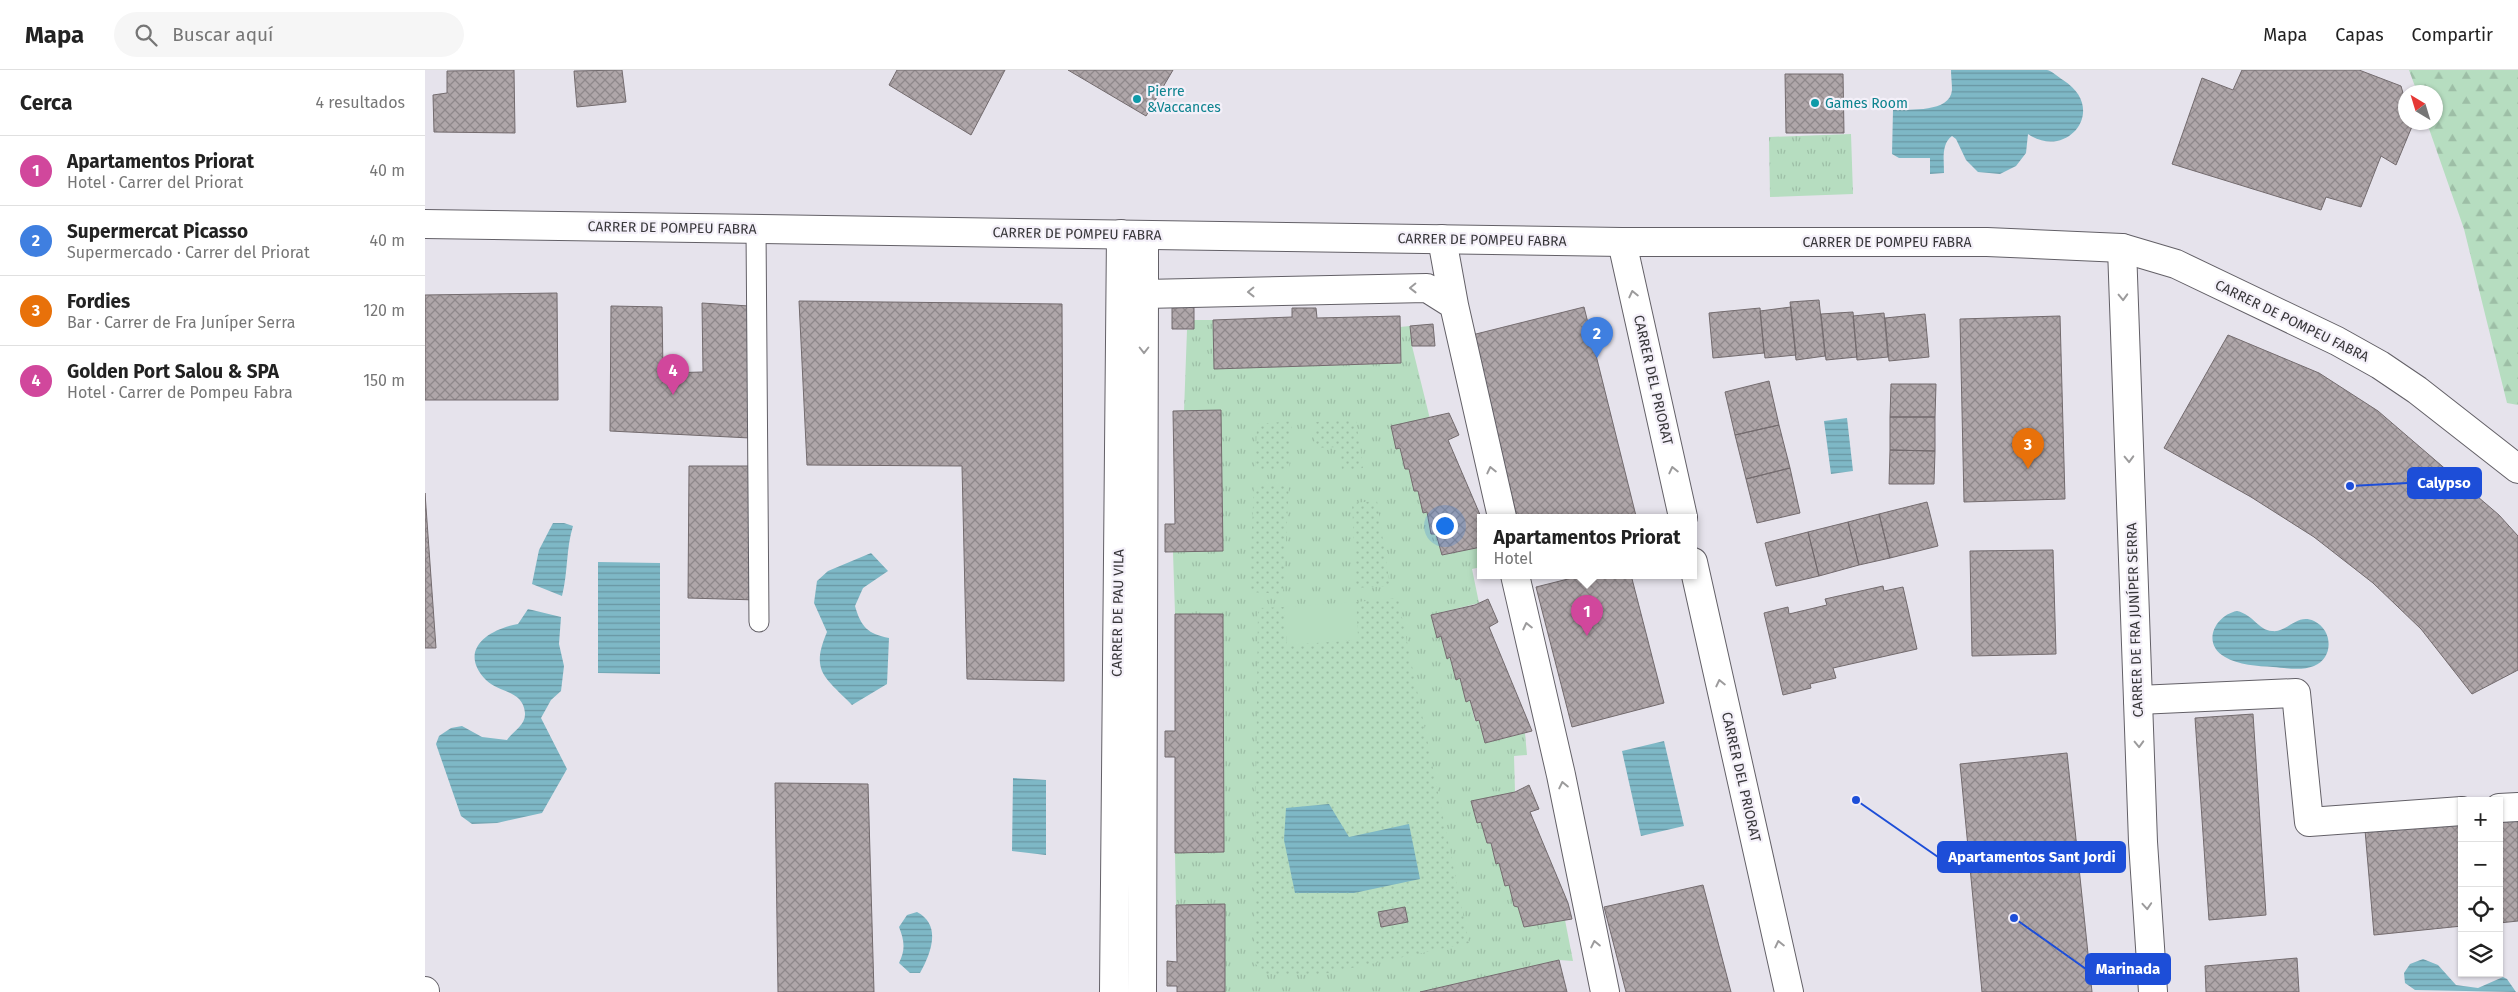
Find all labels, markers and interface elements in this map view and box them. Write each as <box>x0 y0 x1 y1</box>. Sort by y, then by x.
search box <box>114 12 464 57</box>
text: Mapa <box>25 21 84 49</box>
icon: search <box>132 21 160 49</box>
text: Buscar aquí <box>172 23 273 46</box>
text: Mapa <box>2263 24 2307 46</box>
text: Capas <box>2335 24 2384 46</box>
text: Compartir <box>2412 24 2493 46</box>
place label: Pierre &Vaccances <box>1147 83 1221 116</box>
north arrow <box>2398 85 2443 130</box>
text: Cerca <box>20 90 72 116</box>
text: 4 resultados <box>316 93 405 112</box>
marker: Pierre &Vaccances <box>1131 93 1143 105</box>
place label: Games Room <box>1825 95 1908 112</box>
marker: Games Room <box>1809 97 1821 109</box>
text: Apartamentos Priorat <box>67 150 254 173</box>
text: 1 <box>32 161 40 180</box>
text: 40 m <box>370 161 405 180</box>
text: Hotel · Carrer del Priorat <box>67 173 243 192</box>
street label: CARRER DE POMPEU FABRA <box>587 218 757 238</box>
text: Supermercat Picasso <box>67 220 248 243</box>
street label: CARRER DE POMPEU FABRA <box>992 224 1162 244</box>
street label: CARRER DE POMPEU FABRA <box>1397 230 1567 250</box>
text: 2 <box>32 231 40 250</box>
text: 40 m <box>370 231 405 250</box>
street label: CARRER DE POMPEU FABRA <box>1802 234 1972 251</box>
text: Supermercado · Carrer del Priorat <box>67 243 310 262</box>
street label: CARRER DE POMPEU FABRA <box>2212 276 2372 366</box>
one-way arrow <box>1409 283 1416 293</box>
one-way arrow <box>1246 287 1254 297</box>
text: Fordies <box>67 290 130 313</box>
one-way arrow <box>1628 290 1639 298</box>
one-way arrow <box>2118 293 2129 301</box>
text: 3 <box>32 301 40 320</box>
text: 120 m <box>363 301 405 320</box>
text: Bar · Carrer de Fra Juníper Serra <box>67 313 295 332</box>
street label: CARRER DEL PRIORAT <box>1630 313 1676 447</box>
pin: 2 <box>1581 317 1613 358</box>
one-way arrow <box>1139 346 1149 354</box>
pin: 4 <box>657 354 689 395</box>
text: Golden Port Salou & SPA <box>67 360 279 383</box>
text: 4 <box>31 371 41 390</box>
text: 150 m <box>363 371 405 390</box>
text: Hotel · Carrer de Pompeu Fabra <box>67 383 293 402</box>
pin: 3 <box>2012 428 2044 469</box>
one-way arrow <box>2124 456 2134 464</box>
one-way arrow <box>1486 465 1497 474</box>
one-way arrow <box>1668 465 1679 474</box>
callout: Calypso <box>2408 468 2481 498</box>
text: Calypso <box>2417 474 2471 492</box>
your location <box>1432 513 1458 539</box>
popup <box>1477 514 1697 579</box>
street label: CARRER DE FRA JUNÍPER SERRA <box>2122 522 2147 718</box>
text: Apartamentos Priorat <box>1494 526 1680 549</box>
street label: CARRER DE PAU VILA <box>1108 549 1128 677</box>
text: Hotel <box>1494 549 1533 568</box>
pin: 1 <box>1571 595 1603 636</box>
one-way arrow <box>1522 622 1533 631</box>
one-way arrow <box>1716 679 1726 688</box>
street label: CARRER DEL PRIORAT <box>1718 710 1764 844</box>
one-way arrow <box>2134 740 2145 748</box>
one-way arrow <box>1558 781 1568 789</box>
map controls <box>2458 797 2503 977</box>
button: + <box>2458 797 2503 842</box>
callout: Apartamentos Sant Jordi <box>1938 842 2125 872</box>
button: − <box>2458 842 2503 887</box>
text: Apartamentos Sant Jordi <box>1947 848 2116 866</box>
button: locate <box>2458 887 2503 932</box>
one-way arrow <box>2142 903 2153 911</box>
button: layers <box>2458 932 2503 977</box>
one-way arrow <box>1590 940 1601 949</box>
one-way arrow <box>1774 940 1785 949</box>
callout: Marinada <box>2086 954 2170 984</box>
text: Marinada <box>2096 960 2160 978</box>

